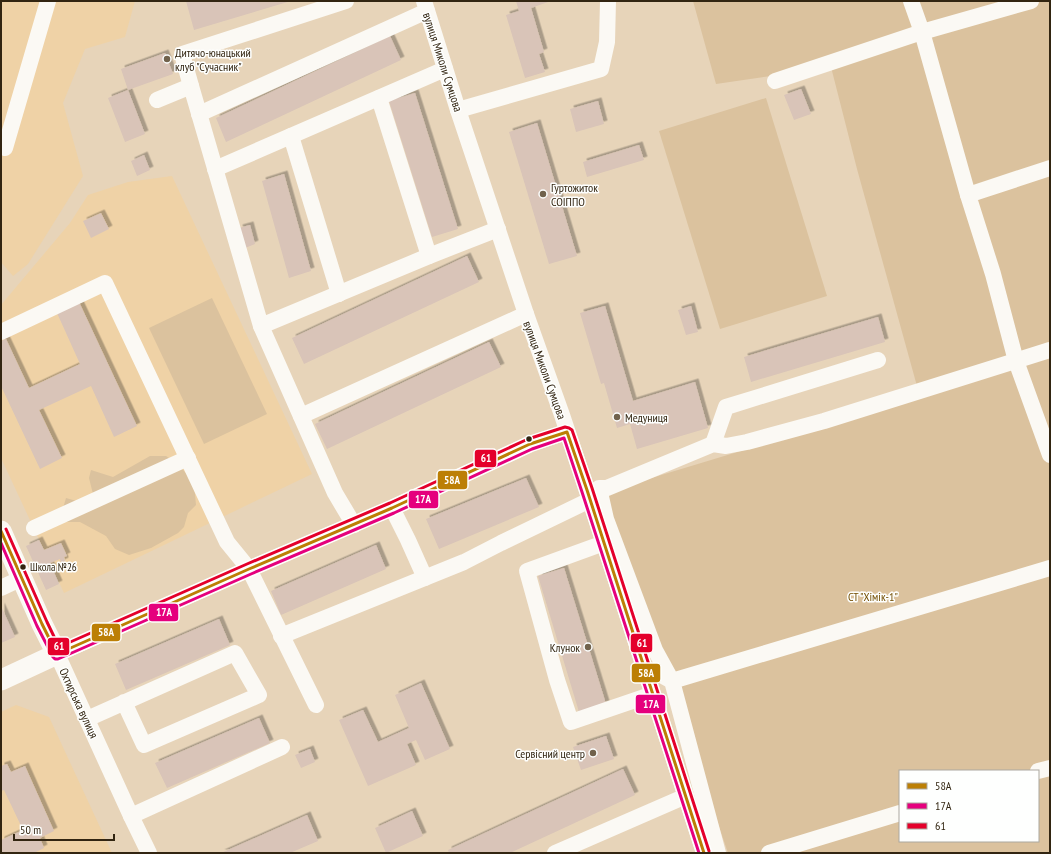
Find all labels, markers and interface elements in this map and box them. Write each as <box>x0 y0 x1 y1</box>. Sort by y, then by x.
street label: вулиця Миколи Сумцова <box>420 10 466 114</box>
place label: Дитячо-юнацький клуб "Сучасник" <box>175 45 251 74</box>
marker: Дитячо-юнацький клуб "Сучасник" <box>162 54 172 64</box>
place label: Гуртожиток СОІППО <box>551 180 598 209</box>
marker: Гуртожиток СОІППО <box>538 189 548 199</box>
street label: вулиця Миколи Сумцова <box>520 319 570 421</box>
place label: Медуниця <box>625 410 668 425</box>
marker: Медуниця <box>612 412 622 422</box>
unlabelled marker <box>524 434 534 444</box>
line badge: 61 <box>474 449 497 468</box>
text: 61 <box>481 451 491 465</box>
line badge: 58А <box>437 470 468 490</box>
text: 58А <box>444 473 461 487</box>
line badge: 17А <box>408 490 439 509</box>
text: 17А <box>415 492 432 506</box>
place label: Школа №26 <box>30 560 77 574</box>
marker: Школа №26 <box>18 562 28 572</box>
park label: СТ "Хімік-1" <box>848 589 898 604</box>
line badge: 17А <box>148 603 179 622</box>
text: 17А <box>156 605 173 619</box>
line badge: 58А <box>91 623 121 642</box>
text: 58А <box>98 625 115 639</box>
line badge: 61 <box>630 633 653 653</box>
text: 61 <box>637 636 647 650</box>
line badge: 61 <box>47 637 70 656</box>
text: 61 <box>54 639 64 653</box>
place label: Клунок <box>550 640 580 655</box>
marker: Клунок <box>583 642 593 652</box>
line badge: 58А <box>631 663 661 683</box>
street label: Охтирська вулиця <box>56 666 102 741</box>
text: 58А <box>638 666 655 680</box>
line badge: 17А <box>635 694 666 714</box>
text: 17А <box>643 697 660 711</box>
place label: Сервісний центр <box>515 746 585 761</box>
marker: Сервісний центр <box>588 748 598 758</box>
legend <box>899 770 1039 842</box>
text: 58А <box>935 778 952 793</box>
text: 17А <box>935 798 952 813</box>
scale bar <box>14 816 114 842</box>
text: 61 <box>935 818 946 833</box>
text: 50 m <box>20 822 41 837</box>

